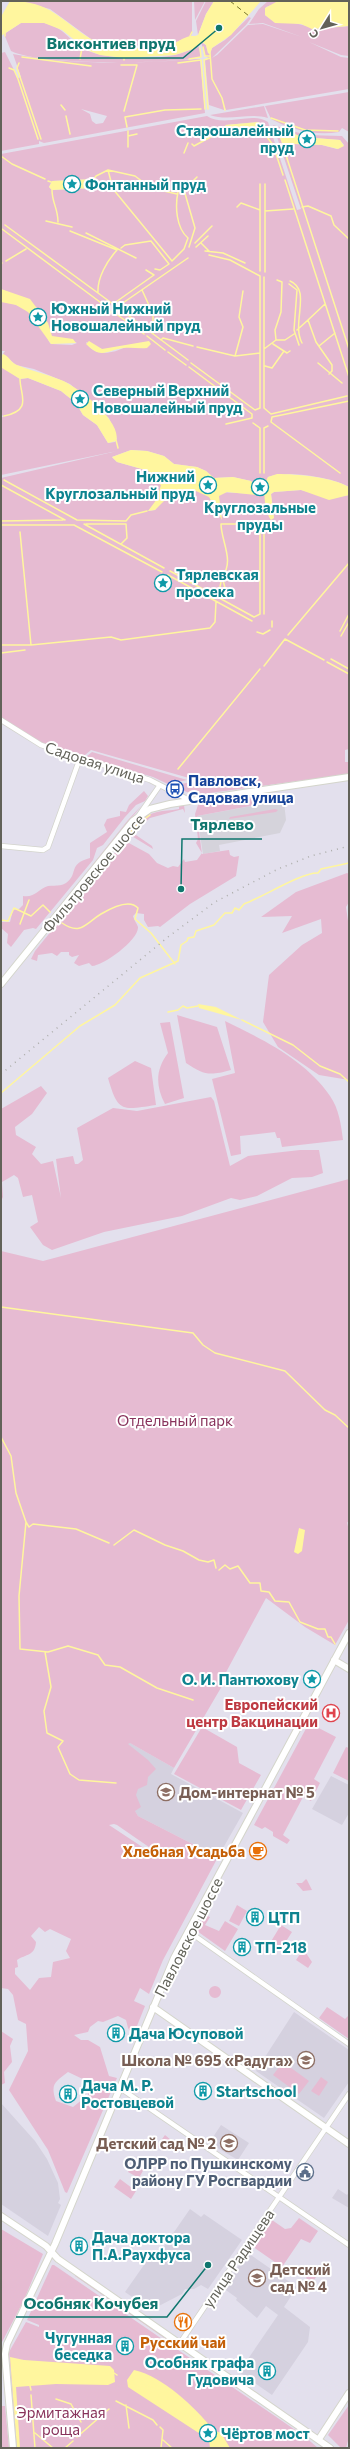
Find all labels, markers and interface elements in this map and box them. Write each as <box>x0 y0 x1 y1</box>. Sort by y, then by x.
north arrow <box>302 8 342 48</box>
text: С <box>306 27 321 41</box>
callout: Висконтиев пруд <box>38 30 183 58</box>
text: Висконтиев пруд <box>47 33 176 52</box>
place label: Старошалейный пруд <box>176 121 295 156</box>
place icon: Старошалейный пруд <box>297 129 317 149</box>
place icon: Фонтанный пруд <box>62 174 82 194</box>
place label: Фонтанный пруд <box>85 175 207 193</box>
place label: Южный Нижний Новошалейный пруд <box>51 299 201 334</box>
place icon: Южный Нижний Новошалейный пруд <box>28 307 48 327</box>
place label: Северный Верхний Новошалейный пруд <box>93 381 243 416</box>
place icon: Северный Верхний Новошалейный пруд <box>70 389 90 409</box>
place label: Нижний Круглозальный пруд <box>45 467 196 502</box>
place icon: Нижний Круглозальный пруд <box>198 475 218 495</box>
place icon: Круглозальные пруды <box>250 477 270 497</box>
place label: Круглозальные пруды <box>204 498 316 533</box>
place label: Тярлевская просека <box>176 565 259 600</box>
place icon: Тярлевская просека <box>153 573 173 593</box>
street label: Садовая улица <box>43 737 147 787</box>
place label: Павловск, Садовая улица <box>188 771 294 806</box>
bus stop icon: Павловск, Садовая улица <box>165 779 185 799</box>
street label: Фильтровское шоссе <box>38 810 148 936</box>
callout: Тярлево <box>182 811 262 839</box>
text: Тярлево <box>190 814 254 833</box>
park label: Отдельный парк <box>117 1411 233 1429</box>
place icon: О. И. Пантюхову <box>302 1669 322 1689</box>
place label: О. И. Пантюхову <box>182 1670 300 1688</box>
place label: Европейский центр Вакцинации <box>186 1695 318 1730</box>
hospital icon: Европейский центр Вакцинации <box>321 1703 341 1723</box>
school or university icon: Дом-интернат № 5 <box>156 1782 176 1802</box>
place label: Дом-интернат № 5 <box>179 1783 315 1801</box>
cafe icon: Хлебная Усадьба <box>248 1841 268 1861</box>
place label: Хлебная Усадьба <box>123 1842 245 1860</box>
street label: Павловское шоссе <box>150 1874 226 2000</box>
building icon: ЦТП <box>245 1907 265 1927</box>
place label: ЦТП <box>268 1908 300 1926</box>
building icon: ТП-218 <box>232 1937 252 1957</box>
place label: ТП-218 <box>255 1938 307 1956</box>
building icon: Дача Юсуповой <box>106 2023 126 2043</box>
place label: Дача Юсуповой <box>129 2024 244 2042</box>
school or university icon: Школа № 695 «Радуга» <box>296 2050 316 2070</box>
place label: Школа № 695 «Радуга» <box>121 2051 293 2069</box>
place label: Дача М. Р. Ростовцевой <box>81 2076 174 2111</box>
building icon: Startschool <box>193 2081 213 2101</box>
place label: Startschool <box>216 2082 297 2100</box>
building icon: Дача М. Р. Ростовцевой <box>58 2084 78 2104</box>
school or university icon: Детский сад № 2 <box>219 2133 239 2153</box>
place label: Детский сад № 2 <box>96 2134 216 2152</box>
place label: ОЛРР по Пушкинскому району ГУ Росгвардии <box>124 2154 293 2189</box>
public building icon: ОЛРР по Пушкинскому району ГУ Росгвардии <box>295 2162 315 2182</box>
street label: улица Радищева <box>198 2205 278 2311</box>
place label: Дача доктора П.А.Раухфуса <box>92 2228 191 2263</box>
building icon: Дача доктора П.А.Раухфуса <box>69 2236 89 2256</box>
place label: Детский сад № 4 <box>270 2260 330 2295</box>
school or university icon: Детский сад № 4 <box>247 2268 267 2288</box>
callout: Особняк Кочубея <box>16 2289 167 2317</box>
text: Особняк Кочубея <box>24 2293 158 2312</box>
restaurant icon: Русский чай <box>173 2312 193 2332</box>
place label: Чугунная беседка <box>45 2328 112 2363</box>
place label: Русский чай <box>140 2333 226 2351</box>
building icon: Чугунная беседка <box>115 2336 135 2356</box>
place label: Особняк графа Гудовича <box>145 2353 254 2388</box>
building icon: Особняк графа Гудовича <box>257 2361 277 2381</box>
park label: Эрмитажная роща <box>16 2403 106 2438</box>
place icon: Чёртов мост <box>198 2423 218 2443</box>
place label: Чёртов мост <box>221 2424 310 2442</box>

